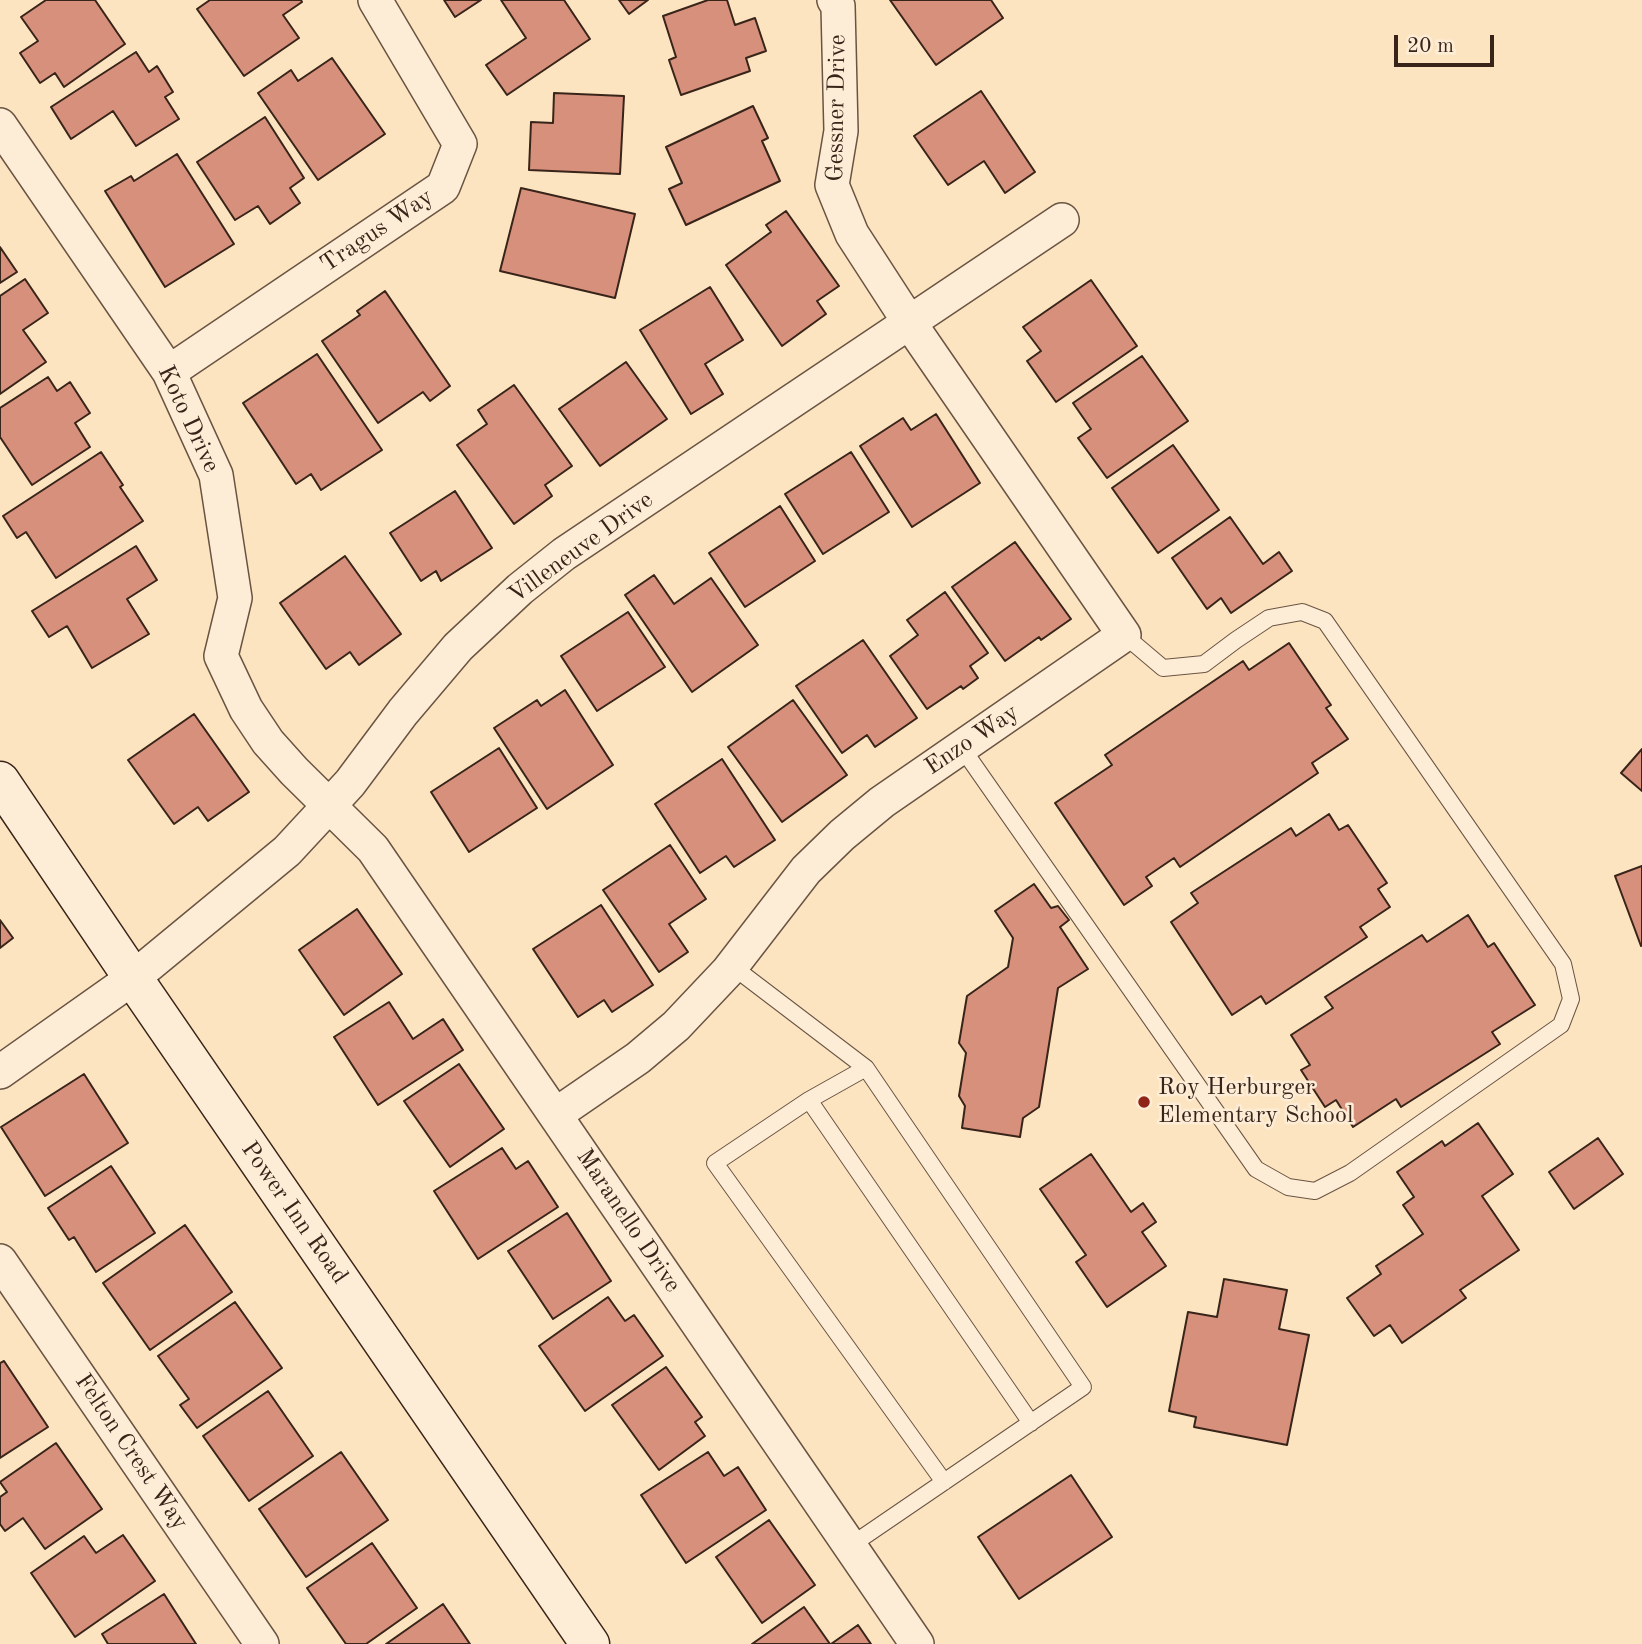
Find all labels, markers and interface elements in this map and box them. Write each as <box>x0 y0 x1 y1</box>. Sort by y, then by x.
scale bar <box>1397 21 1497 65</box>
street label: Gessner Drive <box>821 34 853 182</box>
text: 20 m <box>1407 36 1454 57</box>
street label: Tragus Way <box>315 183 439 279</box>
street label: Koto Drive <box>151 361 225 477</box>
street label: Villeneuve Drive <box>503 486 659 610</box>
street label: Enzo Way <box>920 698 1024 782</box>
place label: Roy Herburger Elementary School <box>1158 1074 1353 1130</box>
marker: Roy Herburger Elementary School <box>1136 1094 1152 1110</box>
street label: Power Inn Road <box>234 1136 354 1290</box>
street label: Maranello Drive <box>569 1144 687 1298</box>
street label: Felton Crest Way <box>68 1368 194 1536</box>

